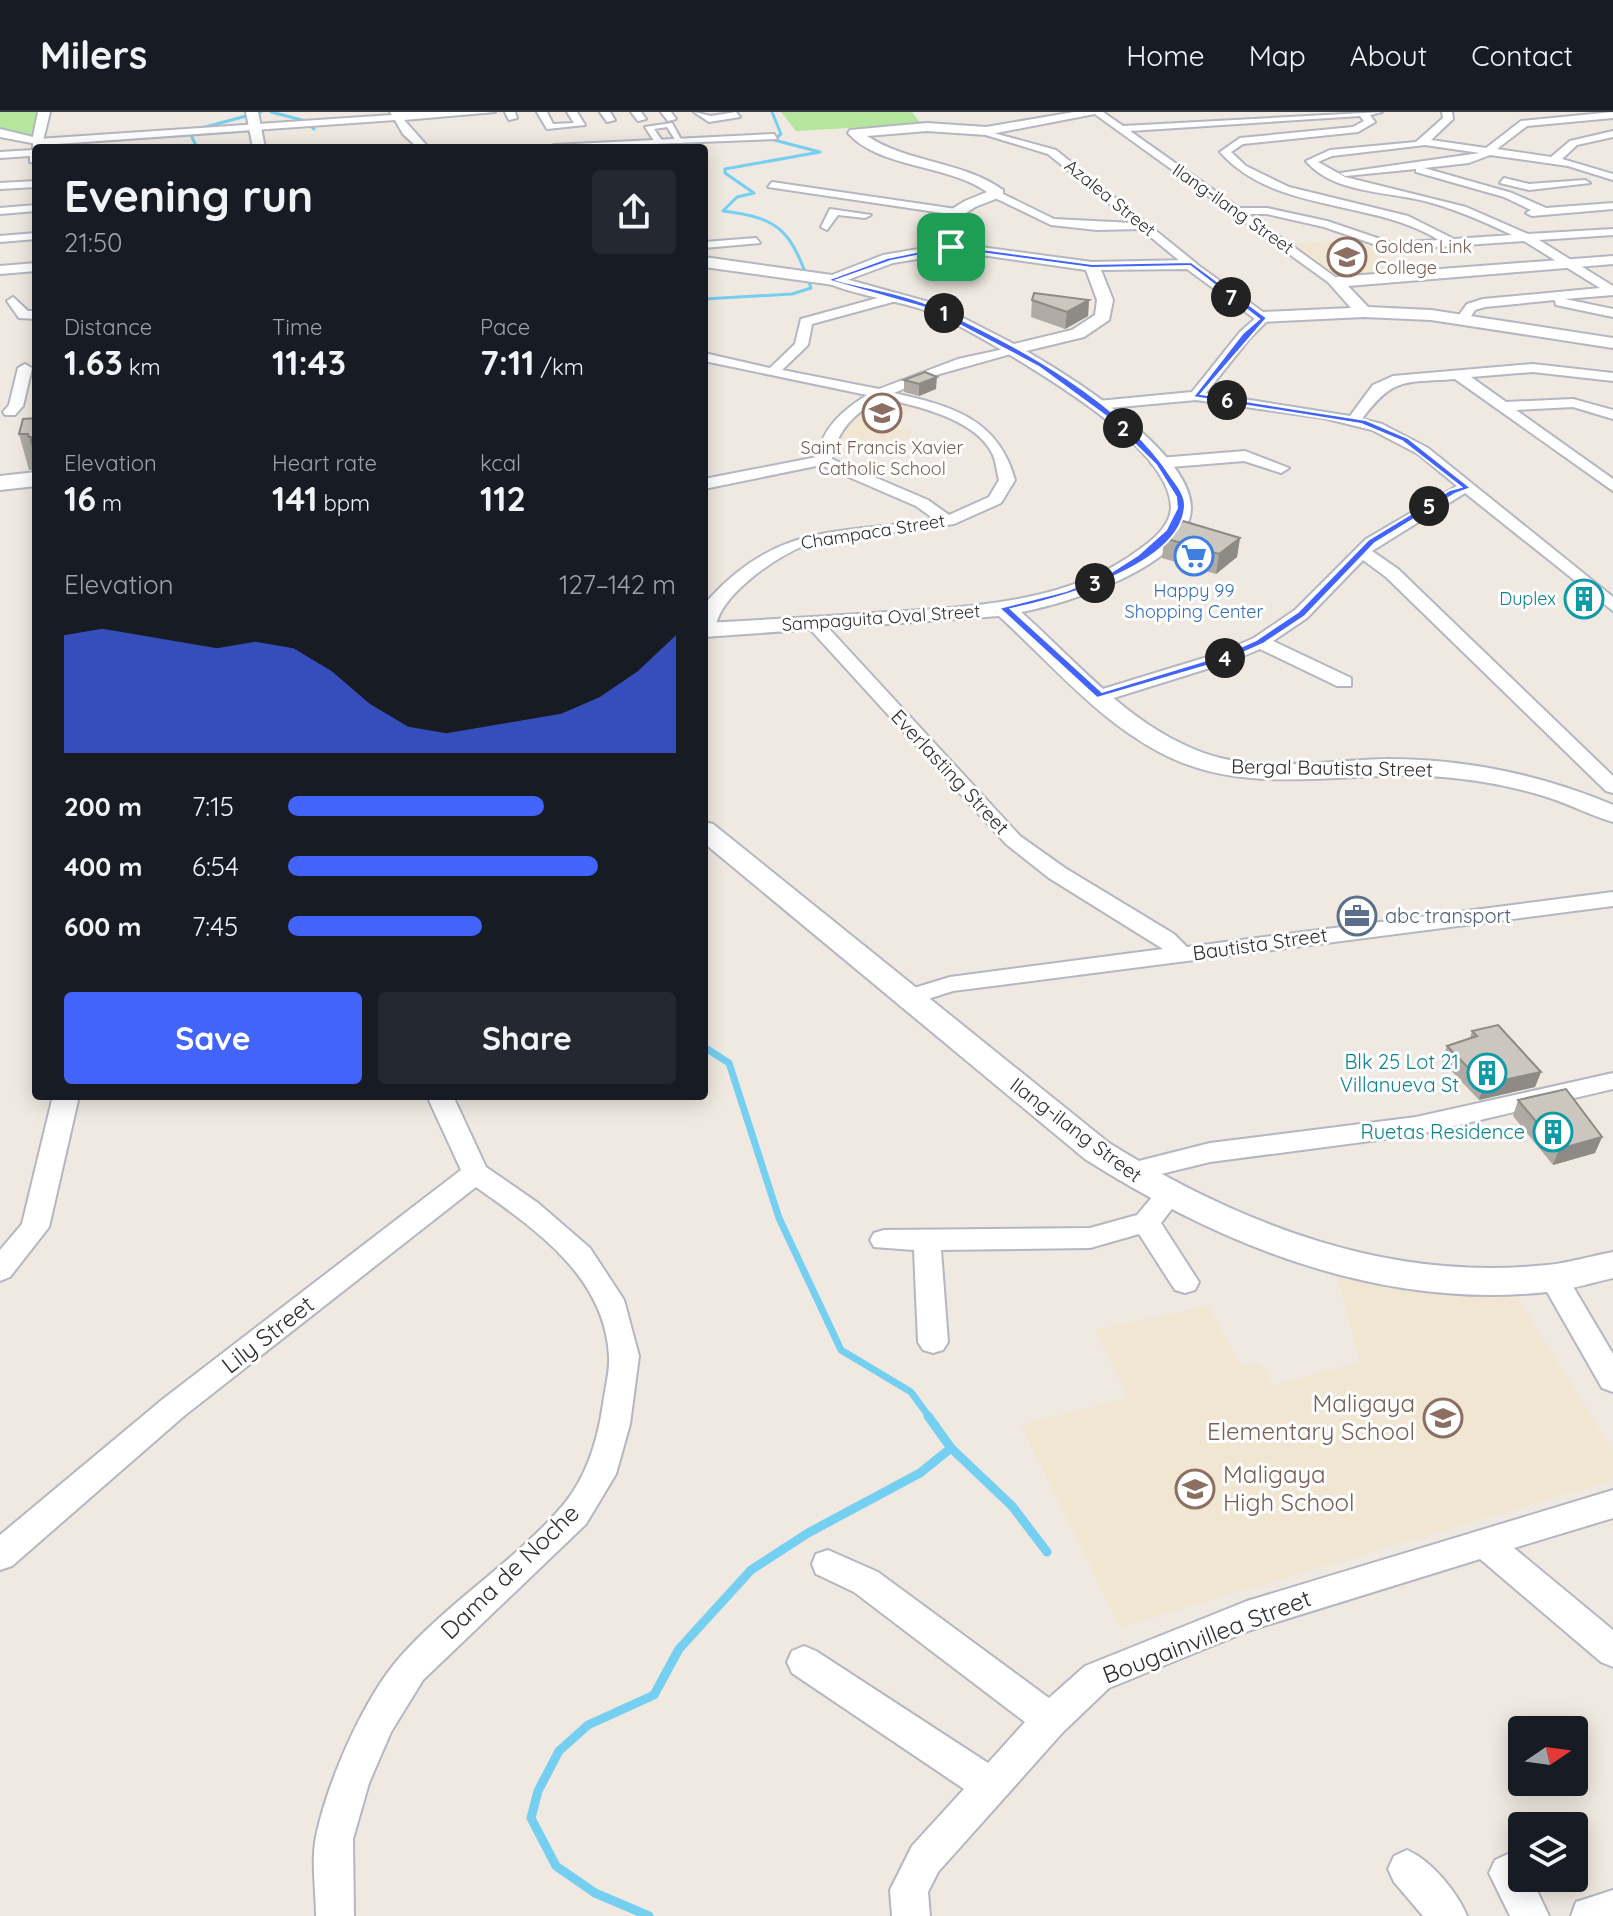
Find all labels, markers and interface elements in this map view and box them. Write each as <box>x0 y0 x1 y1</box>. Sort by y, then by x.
text: Milers <box>40 31 147 79</box>
text: Home <box>1126 38 1205 73</box>
text: Map <box>1249 38 1306 73</box>
text: About <box>1350 38 1427 73</box>
text: Contact <box>1471 38 1573 73</box>
street label: Azalea Street <box>1060 154 1160 241</box>
street label: Ilang-ilang Street <box>1168 158 1298 259</box>
text: Evening run <box>64 168 313 223</box>
button: share <box>592 170 676 254</box>
pin <box>917 213 985 281</box>
icon: arrive <box>929 225 973 269</box>
text: 21:50 <box>64 226 123 259</box>
place label: Golden Link College <box>1375 235 1472 279</box>
school or university icon: Golden Link College <box>1326 236 1368 278</box>
pin: 7 <box>1211 277 1251 317</box>
text: 7 <box>1225 283 1237 311</box>
pin: 1 <box>924 293 964 333</box>
text: 1 <box>940 299 948 327</box>
text: Distance <box>64 313 152 341</box>
text: Time <box>272 313 323 341</box>
text: Pace <box>480 313 530 341</box>
text: 1.63 <box>64 341 123 384</box>
text: 11:43 <box>272 341 346 384</box>
text: 7:11 <box>480 341 534 384</box>
text: km <box>123 353 161 381</box>
text: /km <box>534 353 584 381</box>
pin: 6 <box>1207 380 1247 420</box>
text: 6 <box>1221 386 1233 414</box>
school or university icon: Saint Francis Xavier Catholic School <box>861 392 903 434</box>
pin: 2 <box>1103 408 1143 448</box>
text: 2 <box>1117 414 1129 442</box>
place label: Saint Francis Xavier Catholic School <box>801 436 964 480</box>
text: Elevation <box>64 449 157 477</box>
text: Heart rate <box>272 449 377 477</box>
text: kcal <box>480 449 521 477</box>
text: 16 <box>64 477 96 520</box>
text: 141 <box>272 477 317 520</box>
text: 112 <box>480 477 526 520</box>
pin: 5 <box>1409 486 1449 526</box>
text: m <box>96 489 122 517</box>
text: bpm <box>317 489 370 517</box>
text: 5 <box>1423 492 1435 520</box>
street label: Champaca Street <box>799 509 947 554</box>
supermarket icon: Happy 99 Shopping Center <box>1173 535 1215 577</box>
pin: 3 <box>1075 563 1115 603</box>
text: Elevation <box>64 568 174 601</box>
text: 127–142 m <box>559 568 676 601</box>
text: 3 <box>1089 569 1101 597</box>
building icon: Duplex <box>1563 578 1605 620</box>
place label: Happy 99 Shopping Center <box>1125 579 1264 623</box>
place label: Duplex <box>1499 587 1556 610</box>
street label: Sampaguita Oval Street <box>781 599 981 636</box>
pin: 4 <box>1205 638 1245 678</box>
text: 4 <box>1219 644 1231 672</box>
street label: Everlasting Street <box>886 704 1015 840</box>
street label: Bergal Bautista Street <box>1231 753 1433 782</box>
text: 200 m <box>64 790 142 823</box>
text: 7:15 <box>192 790 234 823</box>
text: 400 m <box>64 850 142 883</box>
text: 6:54 <box>192 850 239 883</box>
office icon: abc transport <box>1336 895 1378 937</box>
place label: abc transport <box>1385 903 1511 928</box>
text: 600 m <box>64 910 142 943</box>
text: 7:45 <box>192 910 238 943</box>
street label: Bautista Street <box>1191 922 1329 965</box>
button: Save <box>64 992 362 1084</box>
button: Share <box>378 992 676 1084</box>
place label: Blk 25 Lot 21 Villanueva St <box>1340 1049 1459 1097</box>
building icon: Blk 25 Lot 21 Villanueva St <box>1466 1052 1508 1094</box>
street label: Ilang-ilang Street <box>1005 1072 1147 1187</box>
building icon: Ruetas Residence <box>1532 1111 1574 1153</box>
place label: Ruetas Residence <box>1360 1119 1525 1144</box>
street label: Lily Street <box>215 1289 320 1380</box>
place label: Maligaya Elementary School <box>1207 1388 1415 1446</box>
school or university icon: Maligaya Elementary School <box>1422 1397 1464 1439</box>
place label: Maligaya High School <box>1223 1459 1355 1517</box>
school or university icon: Maligaya High School <box>1174 1468 1216 1510</box>
street label: Dama de Noche <box>434 1498 585 1645</box>
street label: Bougainvillea Street <box>1098 1583 1315 1690</box>
north arrow <box>1508 1716 1588 1796</box>
map controls <box>1508 1716 1588 1892</box>
button: layers <box>1508 1812 1588 1892</box>

